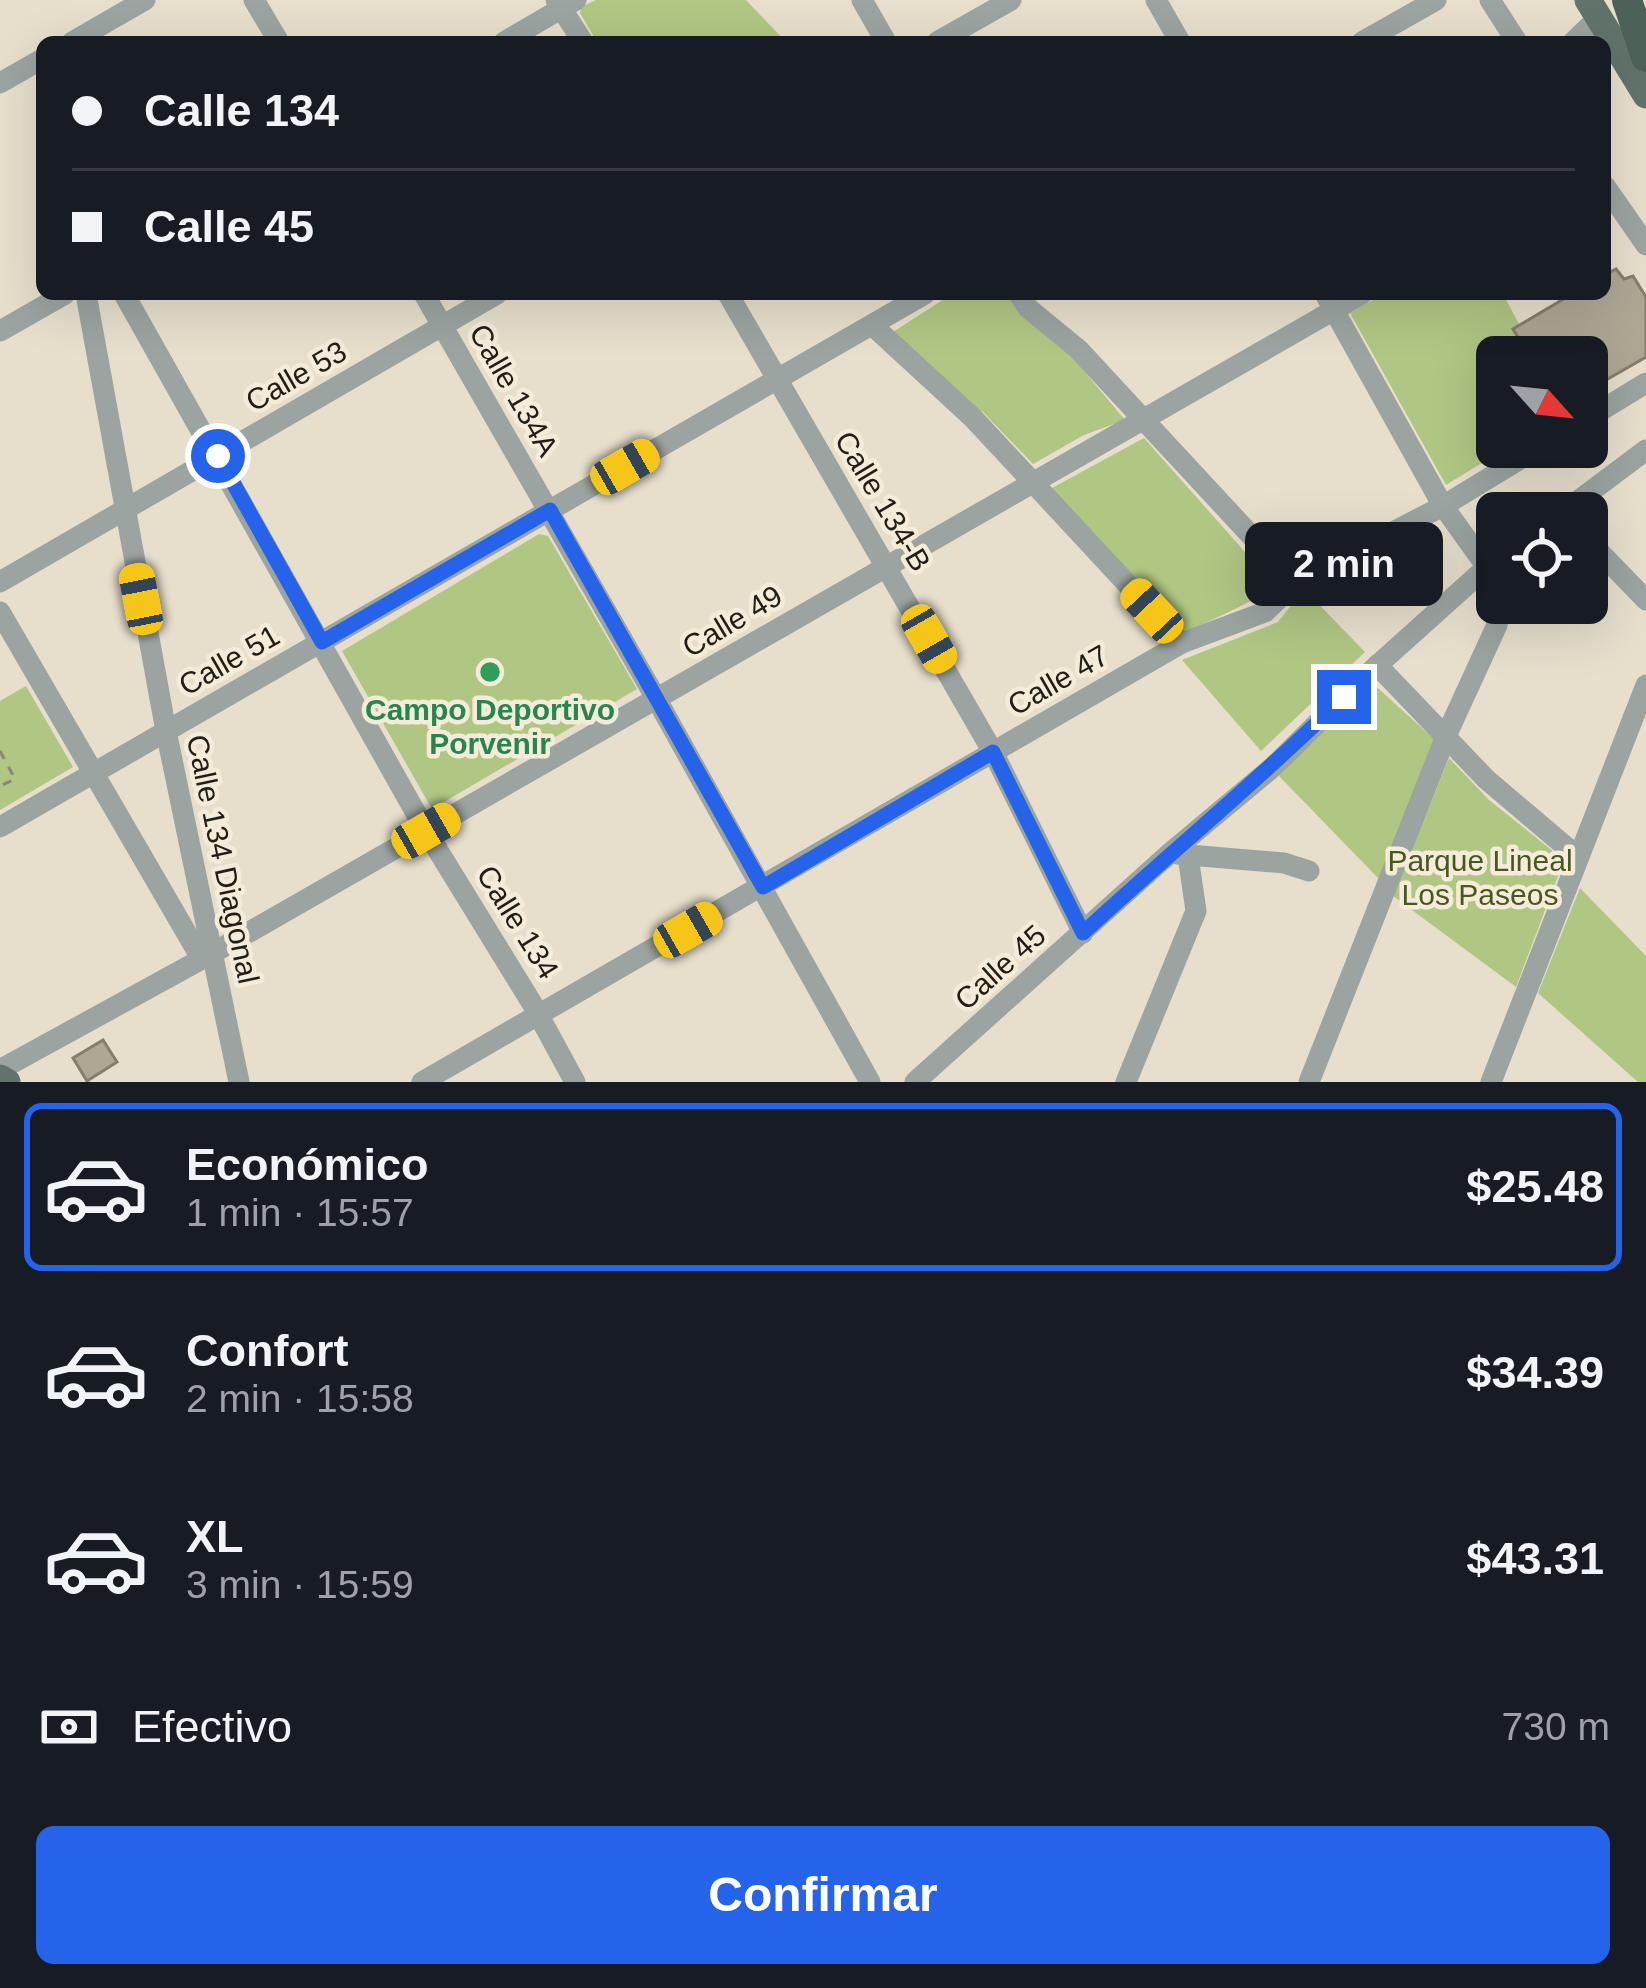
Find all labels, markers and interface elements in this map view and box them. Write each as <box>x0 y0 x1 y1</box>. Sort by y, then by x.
text: Calle 134 <box>144 85 339 136</box>
text: Calle 45 <box>144 201 314 252</box>
street label: Calle 134A <box>463 318 565 462</box>
street label: Calle 53 <box>240 334 352 418</box>
north arrow <box>1476 336 1608 468</box>
map controls <box>1476 336 1608 624</box>
street label: Calle 134-B <box>828 425 938 577</box>
route start <box>191 429 245 483</box>
car <box>585 433 665 501</box>
button: locate <box>1476 492 1608 624</box>
callout: 2 min <box>1245 523 1443 607</box>
text: 2 min <box>1293 542 1395 585</box>
car <box>116 560 166 638</box>
car <box>1114 572 1190 650</box>
street label: Calle 49 <box>676 579 788 663</box>
car <box>895 599 963 679</box>
street label: Calle 51 <box>173 618 285 702</box>
street label: Calle 47 <box>1002 638 1114 722</box>
marker: Campo Deportivo Porvenir <box>477 659 503 685</box>
route end <box>1317 670 1371 724</box>
place label: Campo Deportivo Porvenir <box>365 693 615 760</box>
street label: Calle 134 Diagonal <box>181 732 265 986</box>
car <box>386 797 466 865</box>
park label: Parque Lineal Los Paseos <box>1387 844 1573 911</box>
street label: Calle 134 <box>470 860 566 984</box>
car <box>648 896 728 964</box>
street label: Calle 45 <box>948 918 1052 1016</box>
icon: car <box>42 1133 150 1241</box>
text: Económico <box>186 1139 429 1190</box>
text: $25.48 <box>1466 1161 1604 1212</box>
text: 1 min · 15:57 <box>186 1191 414 1234</box>
icon: car <box>42 1319 150 1427</box>
text: Confort <box>186 1325 348 1376</box>
text: $34.39 <box>1466 1347 1604 1398</box>
text: 2 min · 15:58 <box>186 1377 414 1420</box>
icon: car <box>42 1505 150 1613</box>
text: XL <box>186 1511 244 1562</box>
text: $43.31 <box>1466 1533 1604 1584</box>
text: 3 min · 15:59 <box>186 1563 414 1606</box>
icon: cash <box>36 1694 102 1760</box>
text: Efectivo <box>132 1701 292 1752</box>
text: 730 m <box>1502 1705 1610 1748</box>
button: Confirmar <box>36 1826 1610 1964</box>

